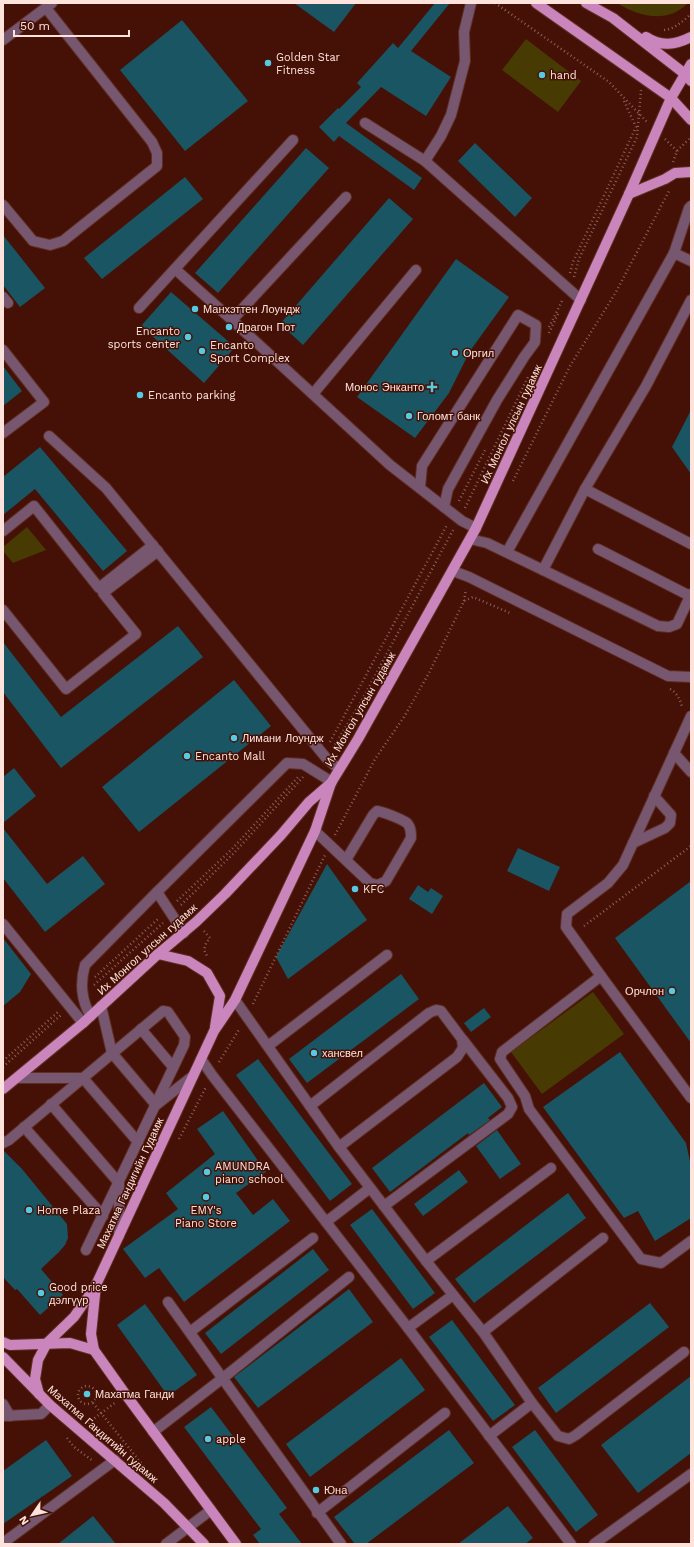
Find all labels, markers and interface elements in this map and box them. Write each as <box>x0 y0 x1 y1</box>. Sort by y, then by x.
scale bar <box>14 12 129 38</box>
text: 50 m <box>20 19 50 33</box>
place label: Golden Star Fitness <box>276 51 341 77</box>
marker: Golden Star Fitness <box>263 58 273 68</box>
place label: hand <box>550 69 577 82</box>
marker: hand <box>537 70 547 80</box>
place label: Манхэттен Лоундж <box>203 303 300 316</box>
marker: Манхэттен Лоундж <box>190 304 200 314</box>
place label: Драгон Пот <box>237 321 295 334</box>
marker: Драгон Пот <box>224 322 234 332</box>
place label: Encanto sports center <box>108 325 181 351</box>
marker: Encanto sports center <box>183 332 193 342</box>
place label: Encanto Sport Complex <box>210 339 290 365</box>
marker: Encanto Sport Complex <box>197 346 207 356</box>
place label: Оргил <box>463 347 494 360</box>
marker: Оргил <box>450 348 460 358</box>
street label: Их Монгол улсын гудамж <box>478 362 545 486</box>
place label: Монос Энканто <box>345 381 424 394</box>
marker: Монос Энканто <box>427 382 437 392</box>
place label: Encanto parking <box>148 389 235 402</box>
marker: Encanto parking <box>135 390 145 400</box>
place label: Голомт банк <box>417 410 480 423</box>
marker: Голомт банк <box>404 411 414 421</box>
street label: Их Монгол улсын гудамж <box>322 649 399 769</box>
place label: Лимани Лоундж <box>242 732 324 745</box>
marker: Лимани Лоундж <box>229 733 239 743</box>
place label: Encanto Mall <box>195 750 266 763</box>
marker: Encanto Mall <box>182 751 192 761</box>
place label: KFC <box>363 883 385 896</box>
marker: KFC <box>350 884 360 894</box>
street label: Их Монгол улсын гудамж <box>95 901 200 998</box>
place label: Орчлон <box>625 985 664 998</box>
marker: Орчлон <box>667 986 677 996</box>
place label: хансвел <box>322 1047 363 1060</box>
marker: хансвел <box>309 1048 319 1058</box>
street label: Махатма Гандигийн Гудамж <box>94 1115 167 1251</box>
place label: AMUNDRA piano school <box>215 1160 284 1186</box>
marker: AMUNDRA piano school <box>202 1167 212 1177</box>
marker: EMY's Piano Store <box>201 1192 211 1202</box>
place label: Home Plaza <box>37 1204 101 1217</box>
place label: EMY's Piano Store <box>175 1204 237 1230</box>
marker: Home Plaza <box>24 1205 34 1215</box>
place label: Good price дэлгүүр <box>49 1281 108 1307</box>
marker: Good price дэлгүүр <box>36 1288 46 1298</box>
street label: Махатма Гандигийн гудамж <box>45 1383 161 1486</box>
place label: Махатма Ганди <box>95 1388 174 1401</box>
marker: Махатма Ганди <box>82 1389 92 1399</box>
place label: apple <box>216 1433 246 1446</box>
marker: apple <box>203 1434 213 1444</box>
place label: Юна <box>324 1484 348 1497</box>
marker: Юна <box>311 1485 321 1495</box>
north arrow <box>12 1495 52 1535</box>
text: N <box>16 1513 32 1527</box>

